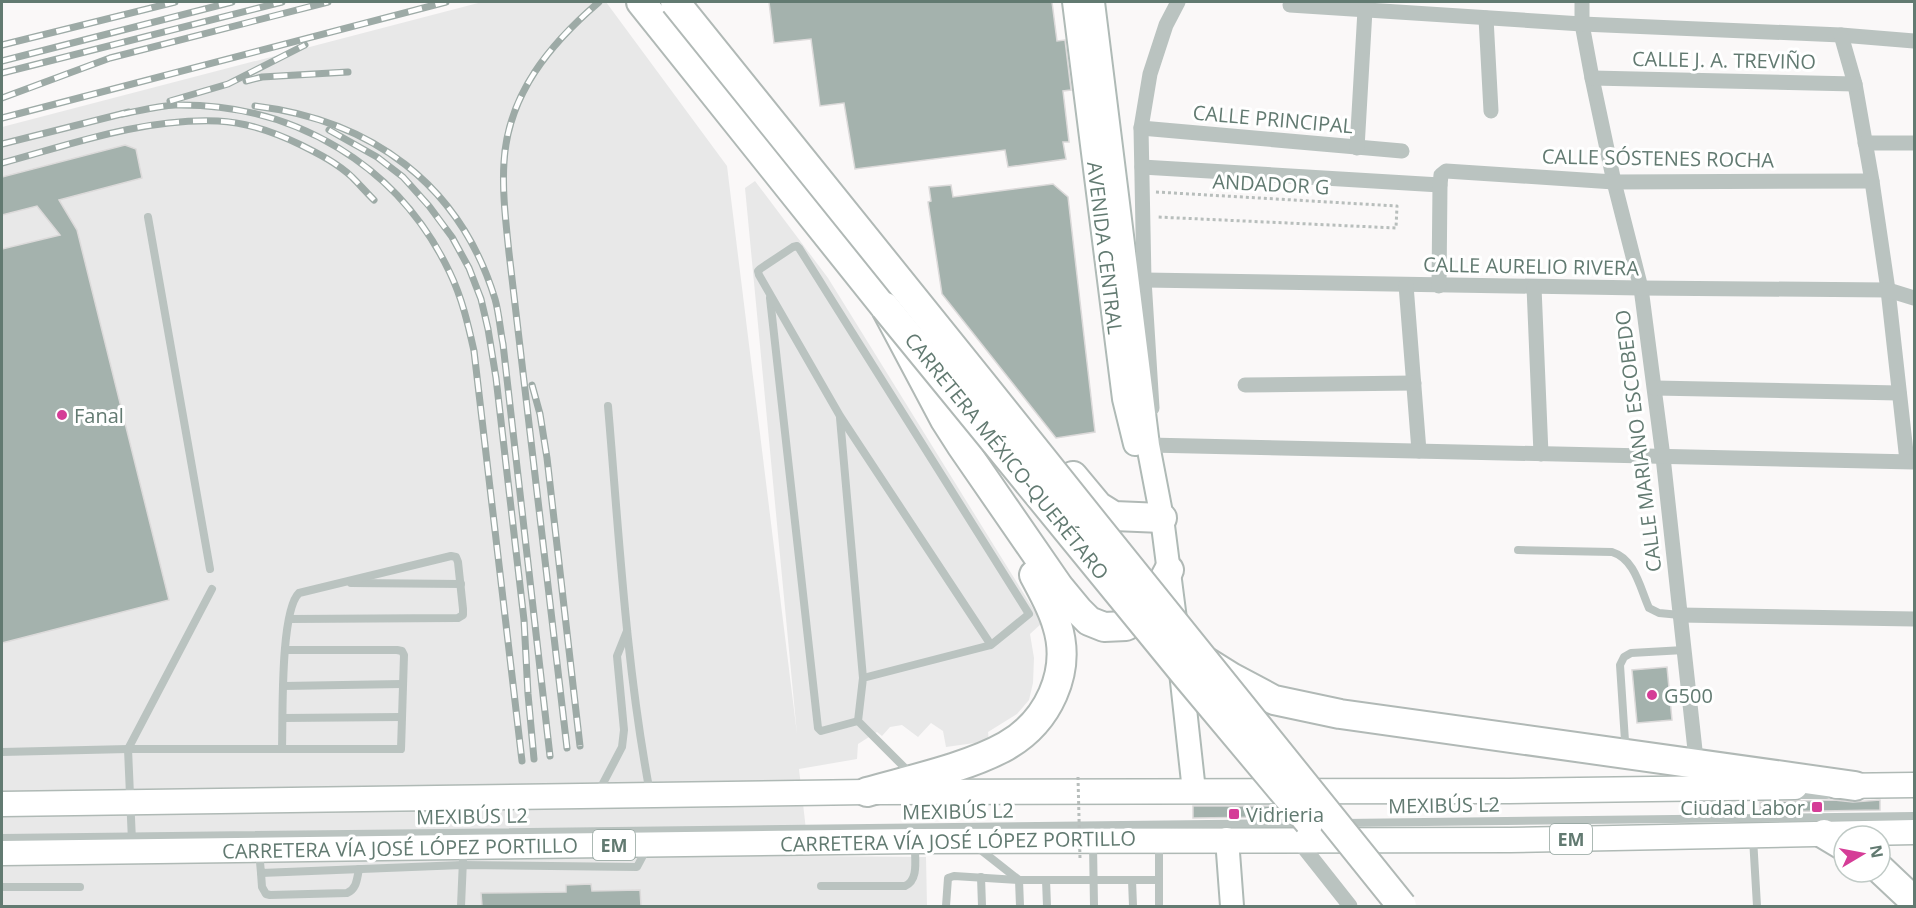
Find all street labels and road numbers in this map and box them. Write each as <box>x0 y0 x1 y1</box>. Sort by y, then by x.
street label: CALLE J. A. TREVIÑO <box>1632 45 1816 75</box>
street label: CALLE PRINCIPAL <box>1192 99 1354 139</box>
street label: CALLE SÓSTENES ROCHA <box>1542 142 1775 174</box>
street label: AVENIDA CENTRAL <box>1081 160 1129 336</box>
street label: ANDADOR G <box>1212 167 1330 201</box>
street label: CALLE AURELIO RIVERA <box>1423 251 1639 281</box>
street label: CALLE MARIANO ESCOBEDO <box>1609 308 1667 574</box>
street label: CARRETERA MÉXICO-QUERÉTARO <box>899 327 1115 585</box>
street label: MEXIBÚS L2 <box>1388 791 1500 819</box>
street label: MEXIBÚS L2 <box>902 797 1014 825</box>
street label: MEXIBÚS L2 <box>416 802 528 830</box>
street label: CARRETERA VÍA JOSÉ LÓPEZ PORTILLO <box>780 824 1136 858</box>
road number: EM <box>1550 824 1592 854</box>
road number: EM <box>593 830 635 860</box>
street label: CARRETERA VÍA JOSÉ LÓPEZ PORTILLO <box>222 831 578 865</box>

